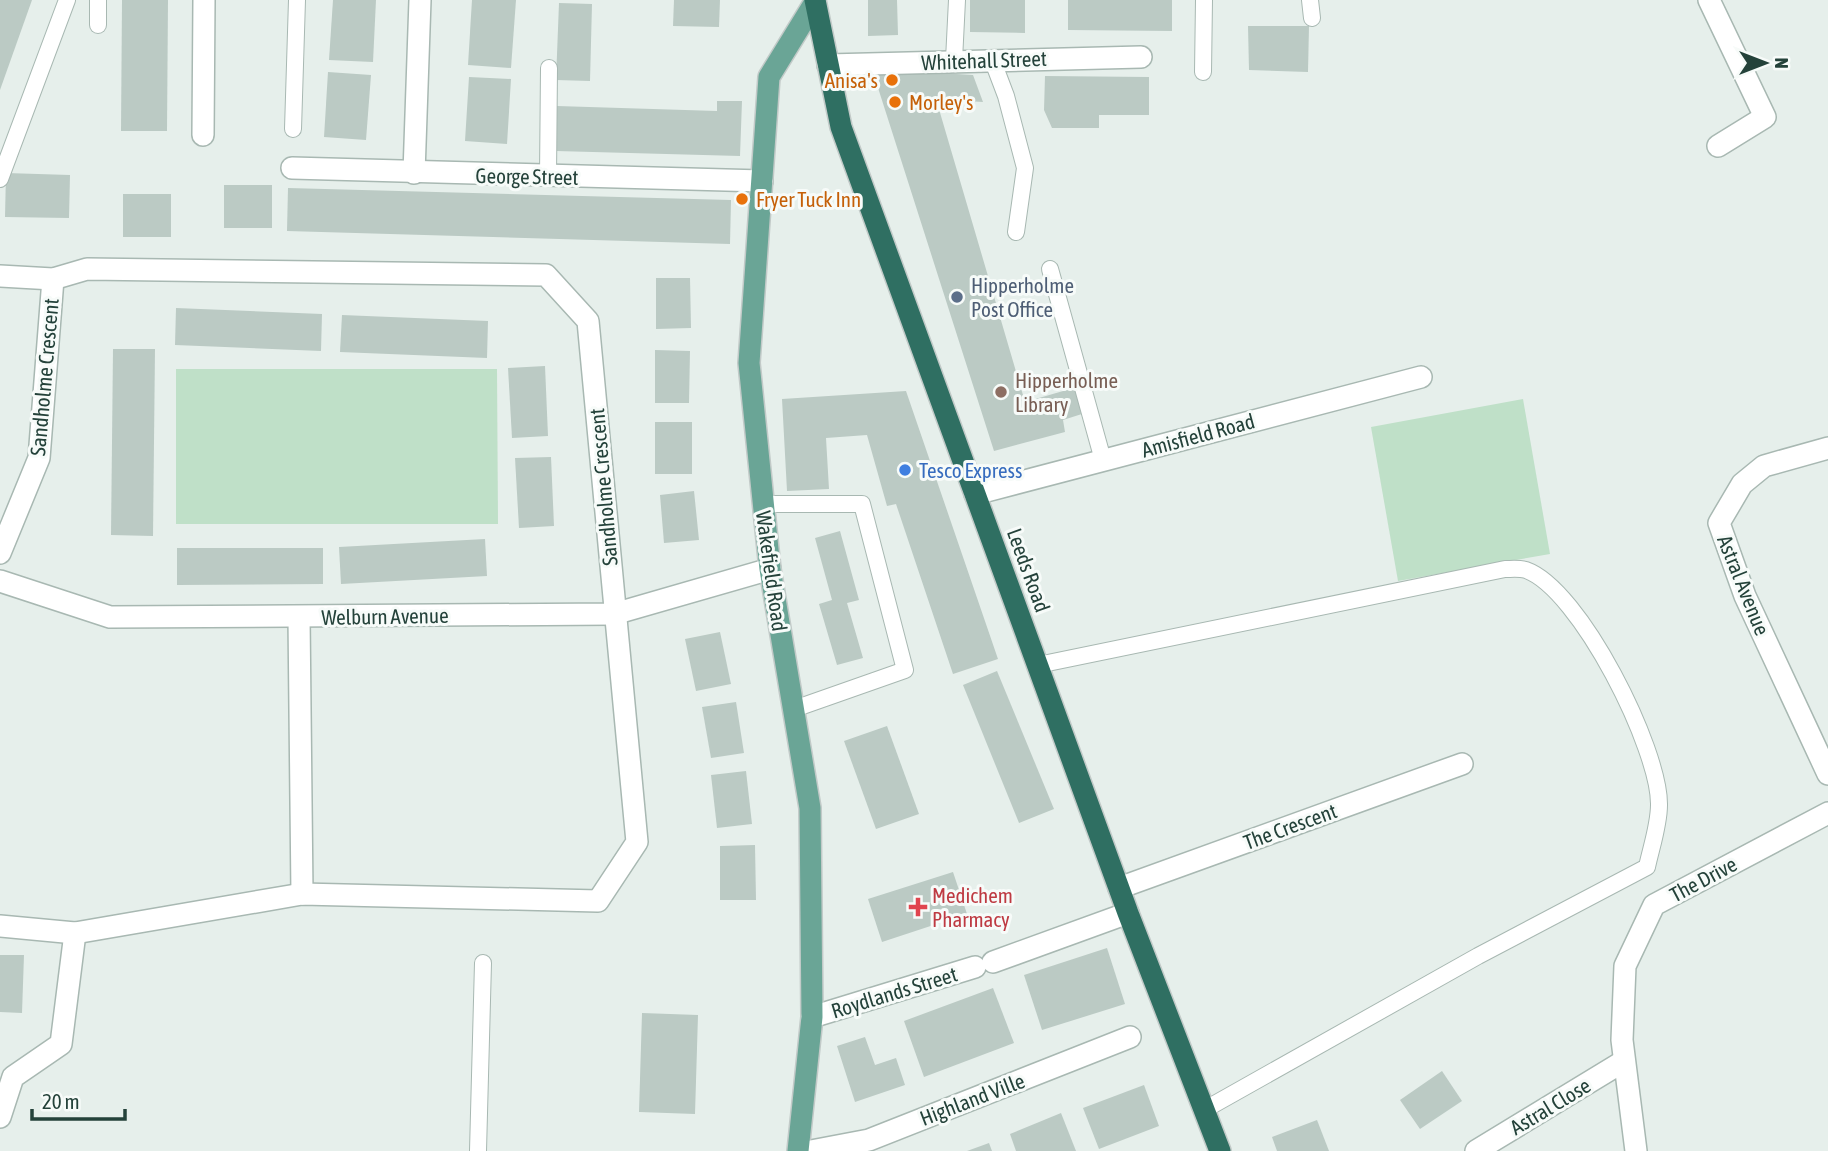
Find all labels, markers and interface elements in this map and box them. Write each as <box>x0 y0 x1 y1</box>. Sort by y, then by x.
north arrow <box>1730 28 1800 98</box>
street label: Whitehall Street <box>921 46 1047 74</box>
text: N <box>1771 57 1793 69</box>
place label: Anisa's <box>825 68 878 92</box>
marker: Anisa's <box>884 72 900 88</box>
place label: Morley's <box>909 90 973 114</box>
marker: Morley's <box>887 94 903 110</box>
street label: George Street <box>475 163 579 189</box>
place label: Fryer Tuck Inn <box>756 187 861 211</box>
marker: Fryer Tuck Inn <box>734 191 750 207</box>
place label: Hipperholme Post Office <box>971 273 1074 321</box>
marker: Hipperholme Post Office <box>949 289 965 305</box>
street label: Sandholme Crescent <box>25 297 63 457</box>
place label: Hipperholme Library <box>1015 368 1118 416</box>
marker: Hipperholme Library <box>993 384 1009 400</box>
street label: Sandholme Crescent <box>584 407 622 567</box>
street label: Amisfield Road <box>1139 408 1257 462</box>
place label: Tesco Express <box>919 458 1022 482</box>
marker: Tesco Express <box>897 462 913 478</box>
street label: Wakefield Road <box>752 509 792 633</box>
street label: Leeds Road <box>1003 525 1055 615</box>
street label: Astral Avenue <box>1713 531 1775 639</box>
street label: Welburn Avenue <box>321 603 449 629</box>
street label: The Crescent <box>1240 798 1340 854</box>
street label: The Drive <box>1666 851 1740 907</box>
place label: Medichem Pharmacy <box>932 883 1013 931</box>
marker: Medichem Pharmacy <box>910 899 926 915</box>
street label: Roydlands Street <box>828 961 960 1023</box>
street label: Highland Ville <box>916 1068 1028 1130</box>
street label: Astral Close <box>1506 1073 1594 1139</box>
scale bar <box>32 1078 124 1122</box>
text: 20 m <box>42 1089 80 1113</box>

